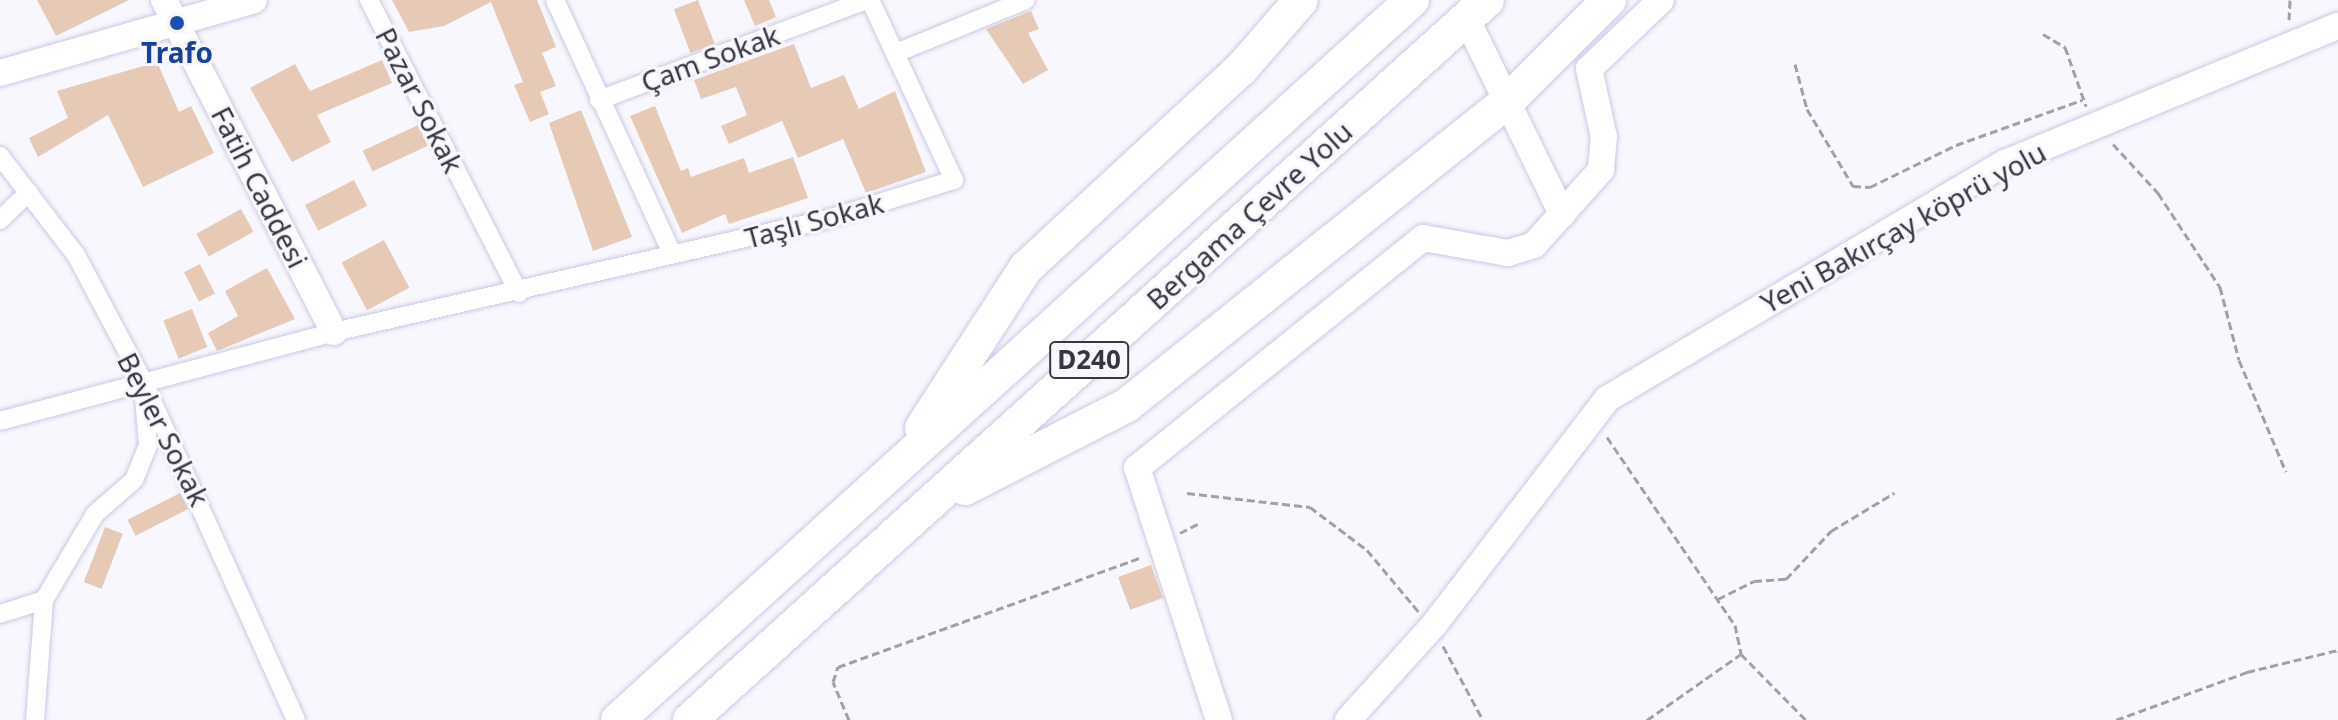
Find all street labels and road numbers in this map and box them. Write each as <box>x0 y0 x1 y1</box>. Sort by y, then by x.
street label: Çam Sokak <box>636 17 784 99</box>
street label: Pazar Sokak <box>369 22 471 178</box>
street label: Fatih Caddesi <box>205 101 315 273</box>
street label: Bergama Çevre Yolu <box>1139 114 1359 316</box>
street label: Yeni Bakırçay köprü yolu <box>1755 135 2051 319</box>
street label: Taşlı Sokak <box>741 185 887 255</box>
road number: D240 <box>1049 338 1129 382</box>
street label: Beyler Sokak <box>111 347 217 511</box>

